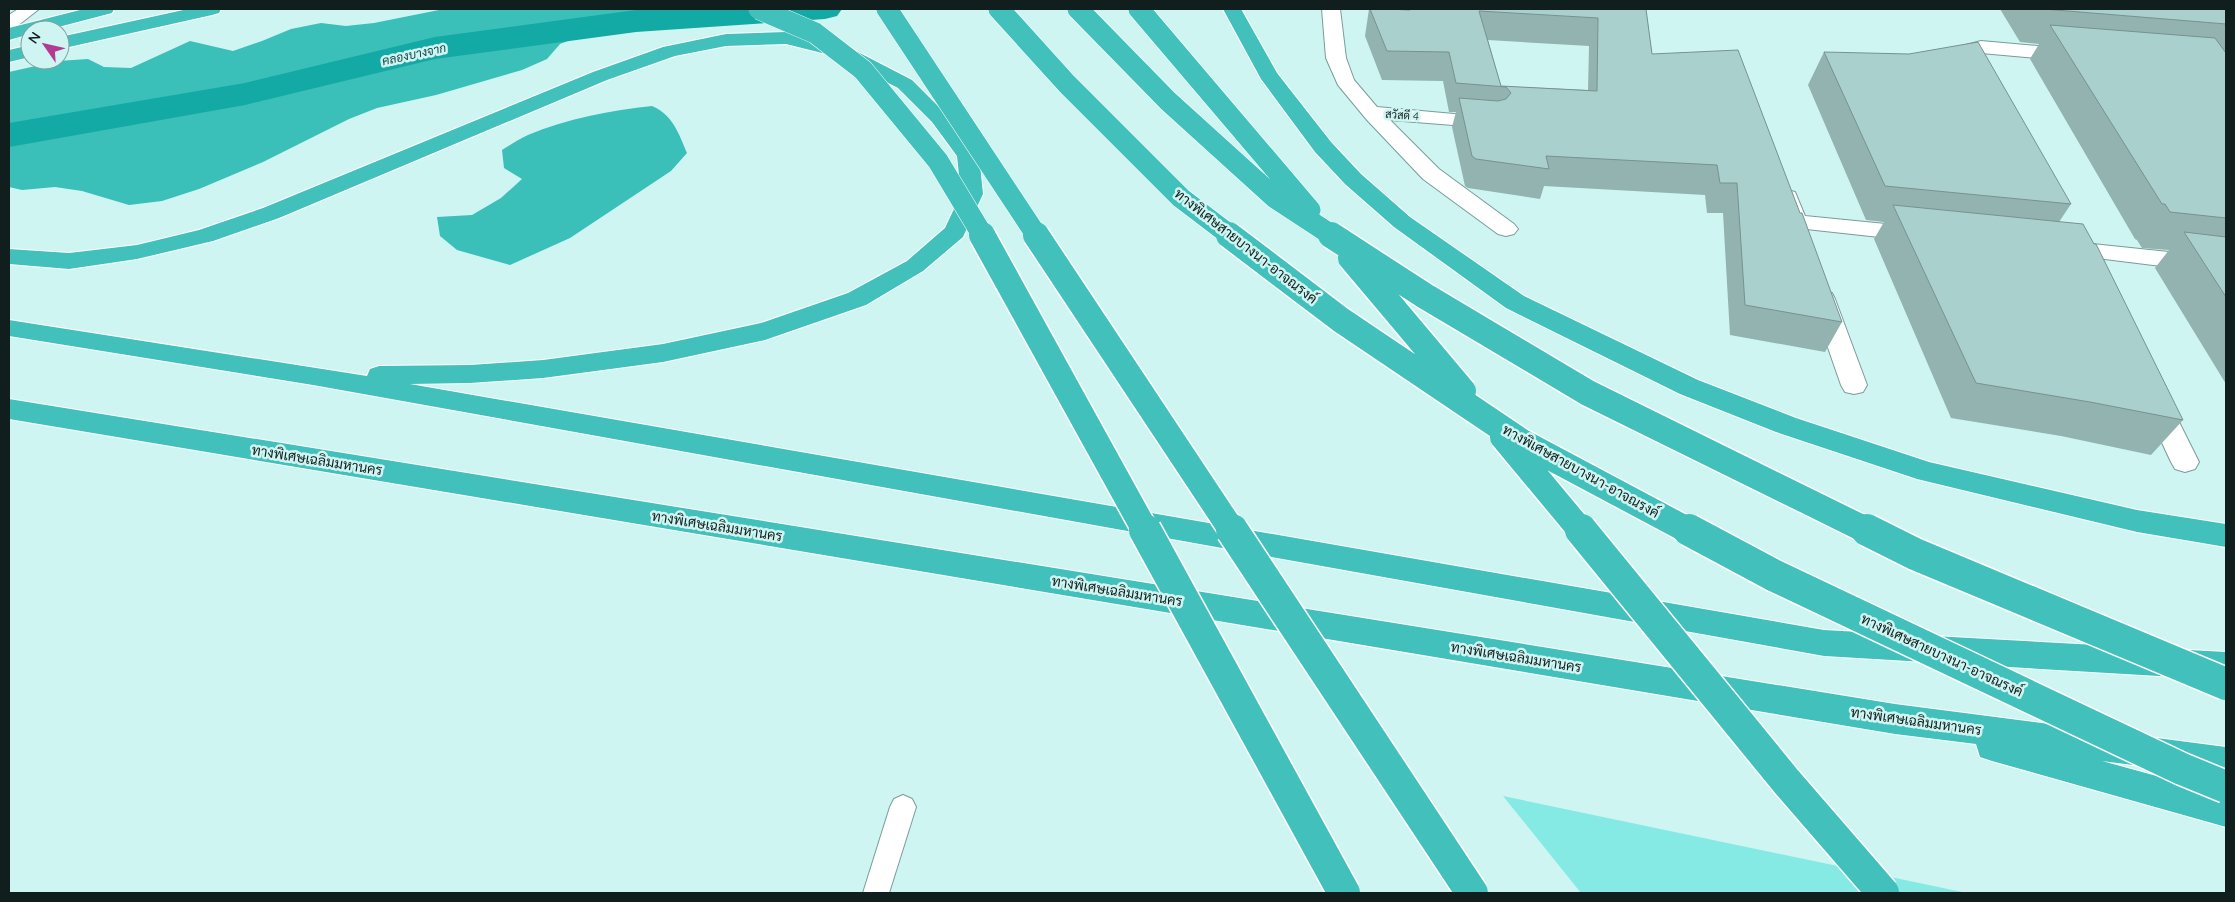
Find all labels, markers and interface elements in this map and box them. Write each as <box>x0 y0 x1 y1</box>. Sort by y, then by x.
north arrow <box>20 20 70 70</box>
text: N <box>24 28 45 47</box>
water label: คลองบางจาก <box>381 40 447 68</box>
street label: สวัสดี 4 <box>1385 106 1420 123</box>
street label: ทางพิเศษสายบางนา-อาจณรงค์ <box>1171 184 1321 308</box>
street label: ทางพิเศษสายบางนา-อาจณรงค์ <box>1499 420 1663 522</box>
street label: ทางพิเศษเฉลิมมหานคร <box>250 441 384 479</box>
street label: ทางพิเศษเฉลิมมหานคร <box>650 507 784 545</box>
street label: ทางพิเศษเฉลิมมหานคร <box>1050 572 1184 610</box>
street label: ทางพิเศษสายบางนา-อาจณรงค์ <box>1858 609 2026 701</box>
street label: ทางพิเศษเฉลิมมหานคร <box>1449 638 1583 676</box>
street label: ทางพิเศษเฉลิมมหานคร <box>1849 703 1983 739</box>

